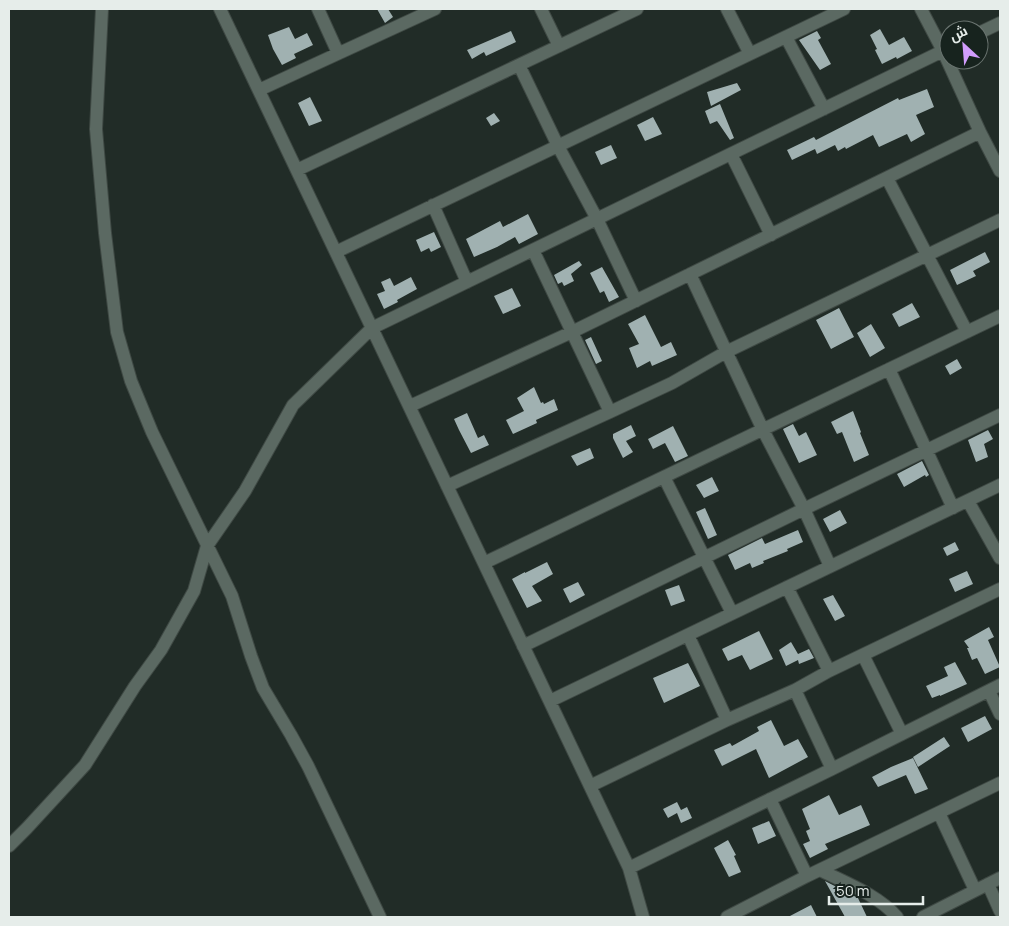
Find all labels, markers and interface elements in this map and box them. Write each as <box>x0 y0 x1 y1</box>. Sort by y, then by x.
north arrow <box>939 20 989 70</box>
text: ش <box>946 20 970 45</box>
scale bar <box>829 874 923 906</box>
text: 50 m <box>836 880 870 901</box>

